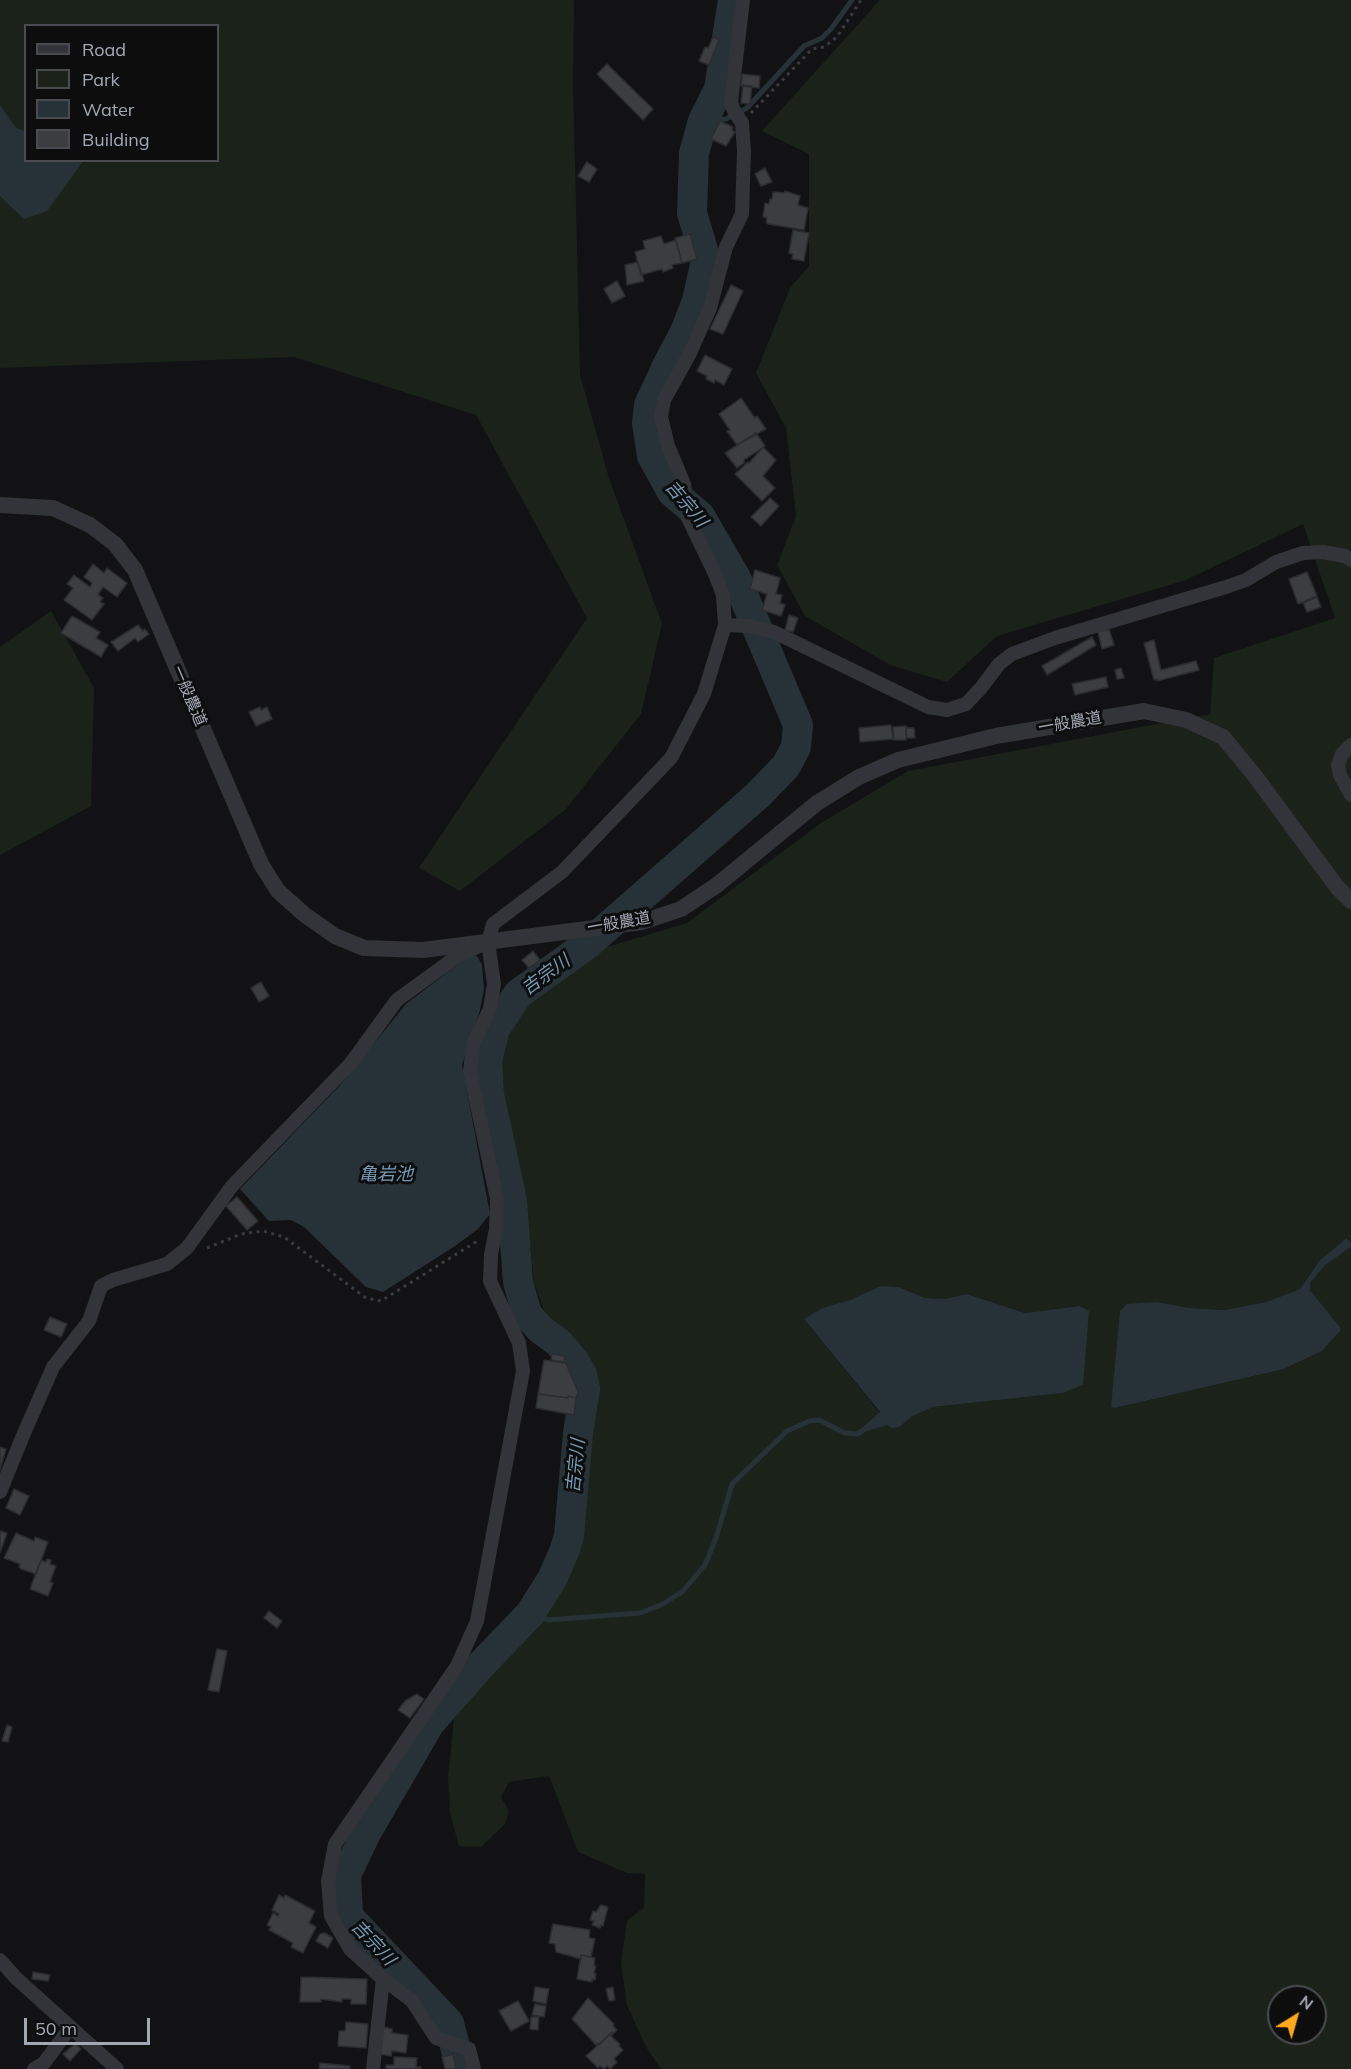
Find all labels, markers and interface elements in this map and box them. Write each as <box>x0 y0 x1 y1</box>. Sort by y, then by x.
legend <box>24 24 219 162</box>
text: Road <box>82 38 126 61</box>
text: Park <box>82 68 120 91</box>
text: Water <box>82 98 134 121</box>
text: Building <box>82 128 150 151</box>
water label: 吉宗川 <box>660 476 712 532</box>
street label: 一般農道 <box>168 663 210 729</box>
street label: 一般農道 <box>1037 708 1103 738</box>
street label: 一般農道 <box>586 908 652 938</box>
water label: 吉宗川 <box>518 950 574 1000</box>
water label: 亀岩池 <box>359 1164 413 1186</box>
water label: 吉宗川 <box>562 1438 590 1494</box>
water label: 吉宗川 <box>347 1916 399 1970</box>
north arrow <box>1267 1985 1327 2045</box>
text: N <box>1296 1991 1317 2014</box>
scale bar <box>27 2006 153 2044</box>
text: 50 m <box>35 2017 77 2040</box>

